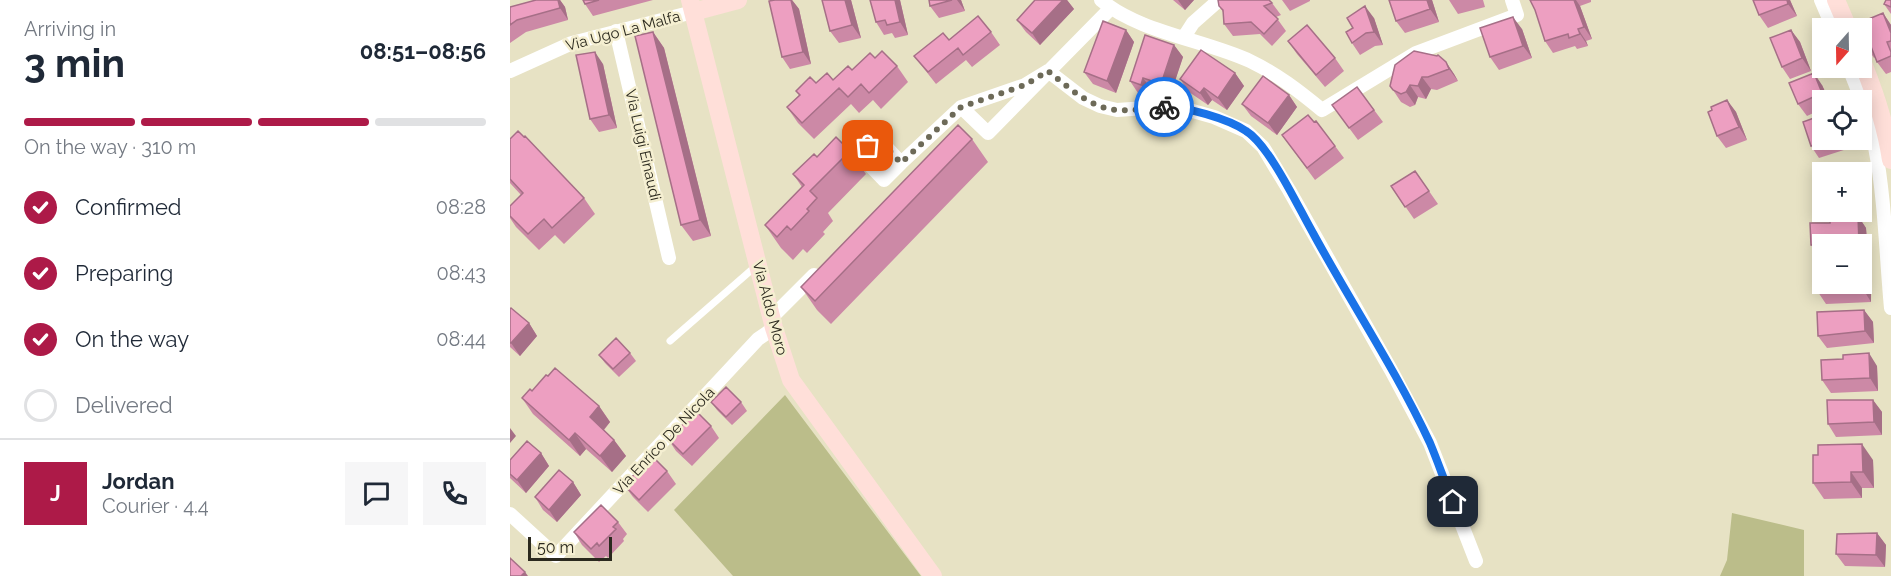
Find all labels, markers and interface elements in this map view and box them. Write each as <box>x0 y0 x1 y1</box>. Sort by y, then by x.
street label: Via Ugo La Malfa <box>564 7 682 55</box>
text: Arriving in <box>24 17 116 41</box>
north arrow <box>1812 18 1872 78</box>
map controls <box>1812 18 1872 294</box>
text: 08:51–08:56 <box>360 38 486 64</box>
text: 3 min <box>24 40 125 86</box>
courier <box>1134 77 1194 137</box>
street label: Via Luigi Einaudi <box>621 88 665 202</box>
button: locate <box>1812 90 1872 150</box>
icon: bike <box>1148 91 1181 124</box>
pin <box>842 120 893 171</box>
icon: bag <box>851 129 884 162</box>
text: On the way · 310 m <box>24 135 196 159</box>
button: + <box>1812 162 1872 222</box>
icon: check <box>24 191 57 224</box>
text: Confirmed <box>75 194 182 220</box>
text: 08:28 <box>436 195 486 219</box>
button: − <box>1812 234 1872 294</box>
icon: check <box>24 257 57 290</box>
street label: Via Aldo Moro <box>749 259 791 357</box>
text: Preparing <box>75 260 173 286</box>
text: 08:43 <box>437 261 486 285</box>
icon: check <box>24 323 57 356</box>
text: On the way <box>75 326 189 352</box>
text: 08:44 <box>436 327 486 351</box>
street label: Via Enrico De Nicola <box>610 384 718 498</box>
text: Delivered <box>75 392 173 418</box>
button: chat <box>345 462 408 525</box>
button: phone <box>423 462 486 525</box>
text: Jordan <box>102 468 174 494</box>
pin <box>1427 476 1478 527</box>
text: J <box>50 480 61 506</box>
icon: home <box>1436 485 1469 518</box>
text: Courier · 4.4 <box>102 494 209 518</box>
scale bar <box>528 534 612 562</box>
text: 50 m <box>537 538 574 557</box>

